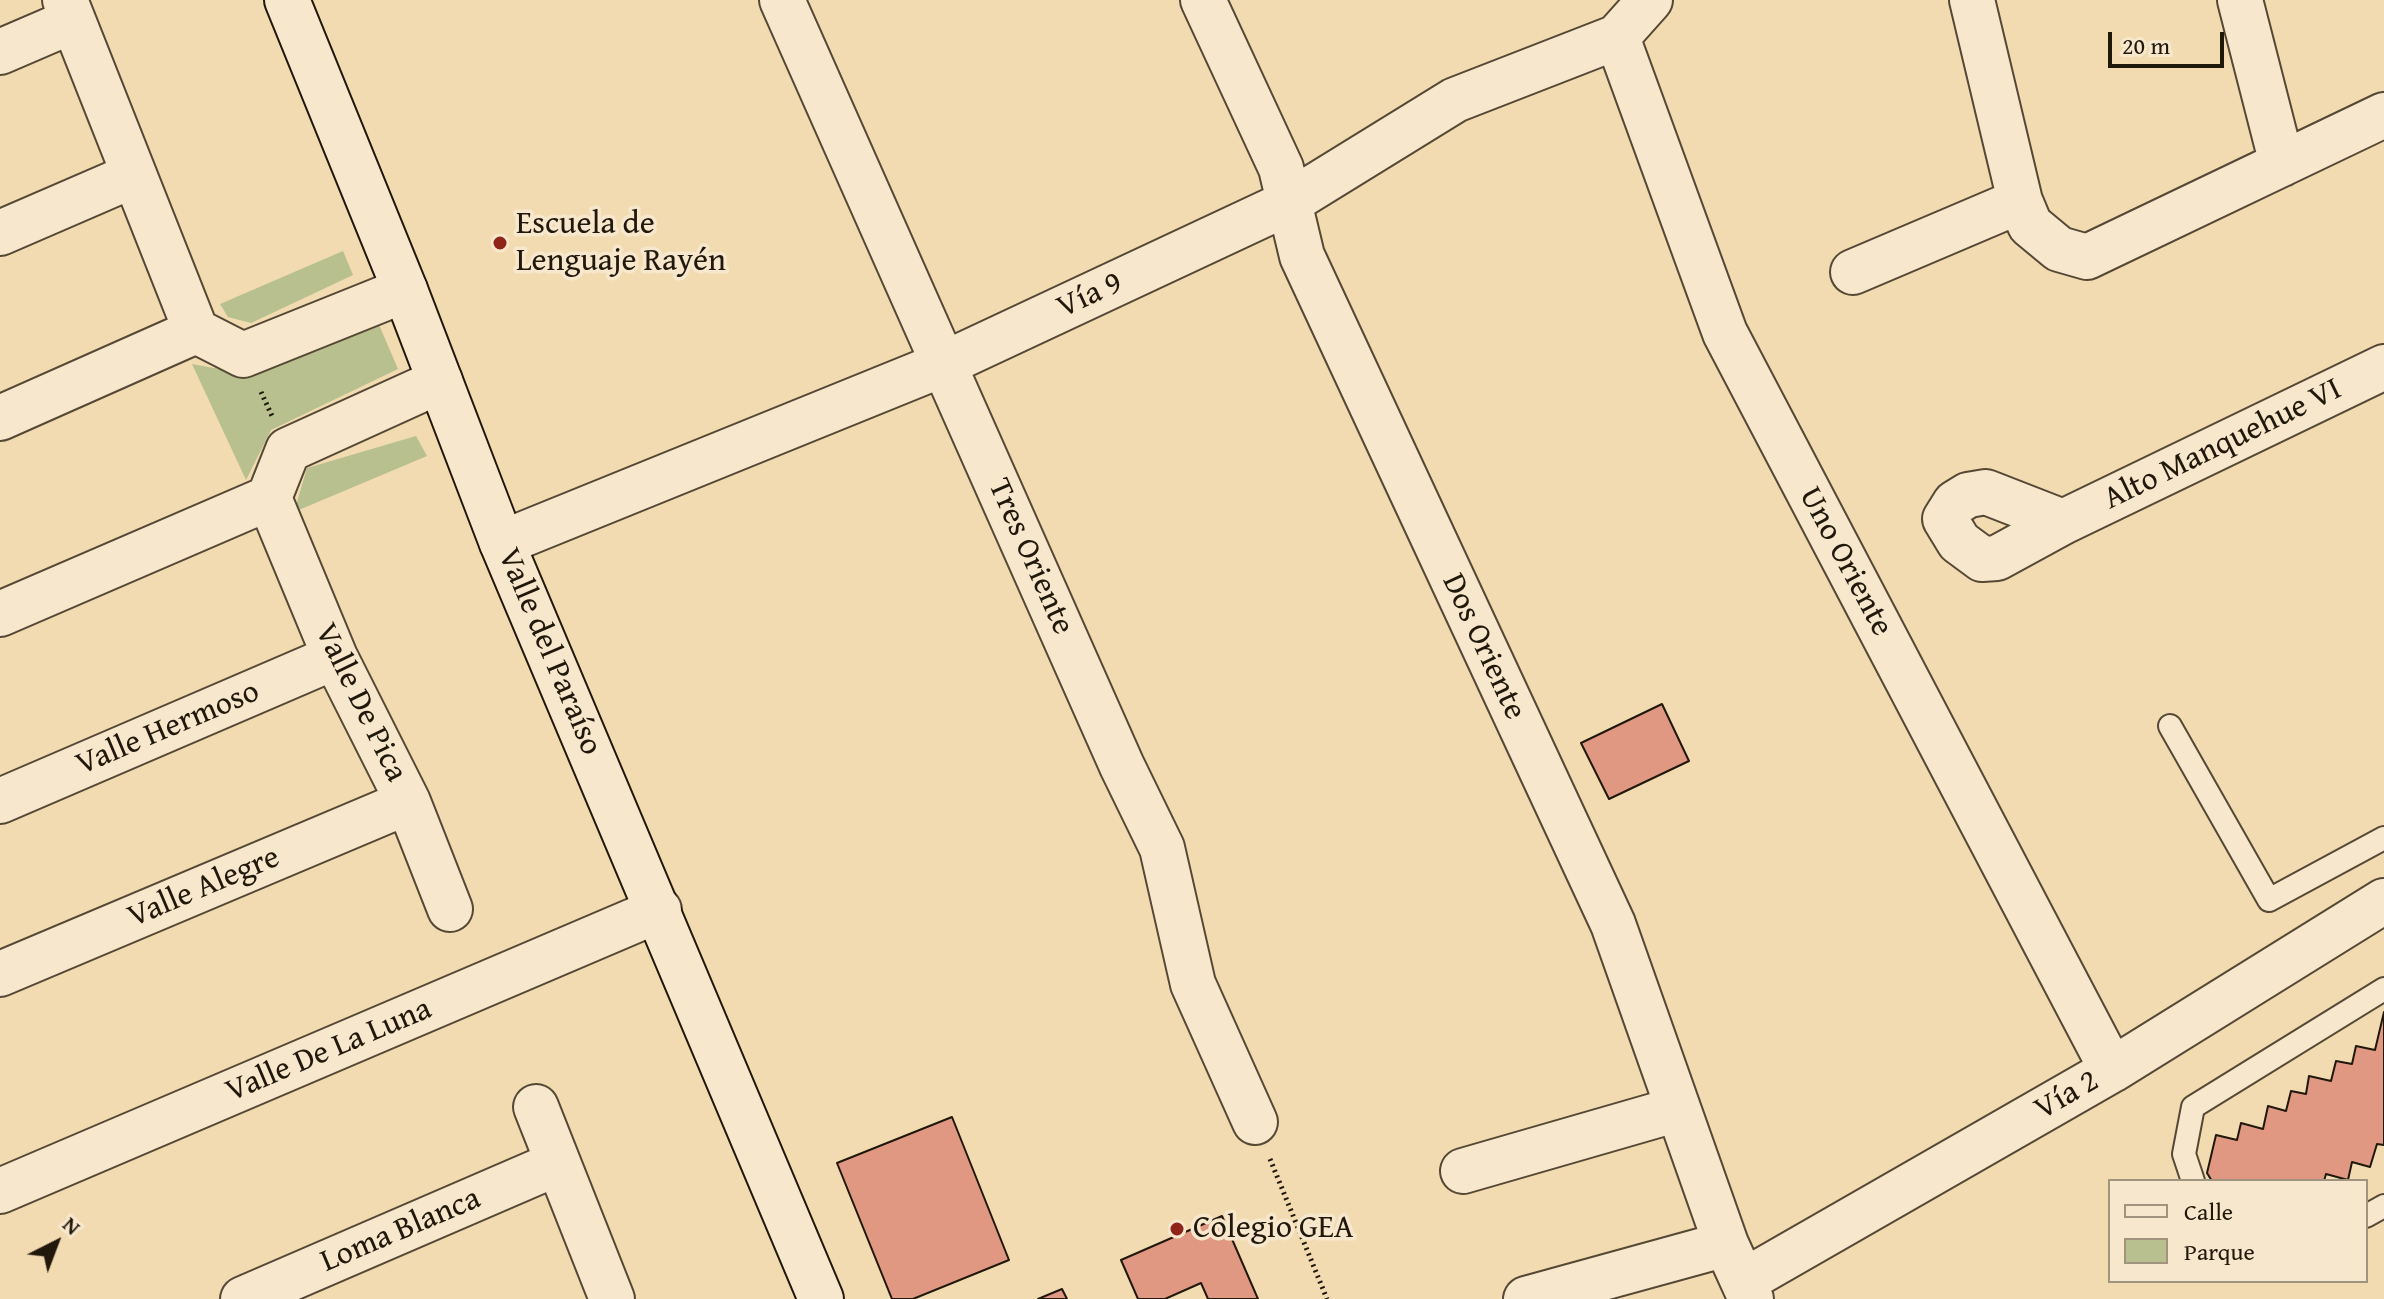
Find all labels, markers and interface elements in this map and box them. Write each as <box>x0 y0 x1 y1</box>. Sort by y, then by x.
scale bar <box>2112 16 2228 66</box>
text: 20 m <box>2122 28 2170 63</box>
place label: Escuela de Lenguaje Rayén <box>516 206 726 281</box>
marker: Escuela de Lenguaje Rayén <box>491 234 509 252</box>
street label: Vía 9 <box>1051 264 1129 328</box>
street label: Alto Manquehue VI <box>2098 371 2348 519</box>
street label: Tres Oriente <box>979 473 1081 641</box>
street label: Uno Oriente <box>1790 481 1900 643</box>
street label: Valle del Paraíso <box>488 543 610 761</box>
street label: Dos Oriente <box>1433 568 1533 726</box>
street label: Valle De Pica <box>305 618 415 788</box>
street label: Valle Hermoso <box>71 673 265 785</box>
street label: Valle Alegre <box>122 839 286 937</box>
street label: Valle De La Luna <box>220 990 438 1112</box>
street label: Vía 2 <box>2028 1062 2106 1130</box>
legend <box>2108 1179 2368 1283</box>
street label: Loma Blanca <box>315 1180 487 1282</box>
text: Calle <box>2184 1194 2233 1229</box>
north arrow <box>16 1203 96 1283</box>
text: N <box>56 1208 88 1242</box>
place label: Colegio GEA <box>1193 1210 1353 1248</box>
marker: Colegio GEA <box>1168 1220 1186 1238</box>
text: Parque <box>2184 1234 2255 1269</box>

